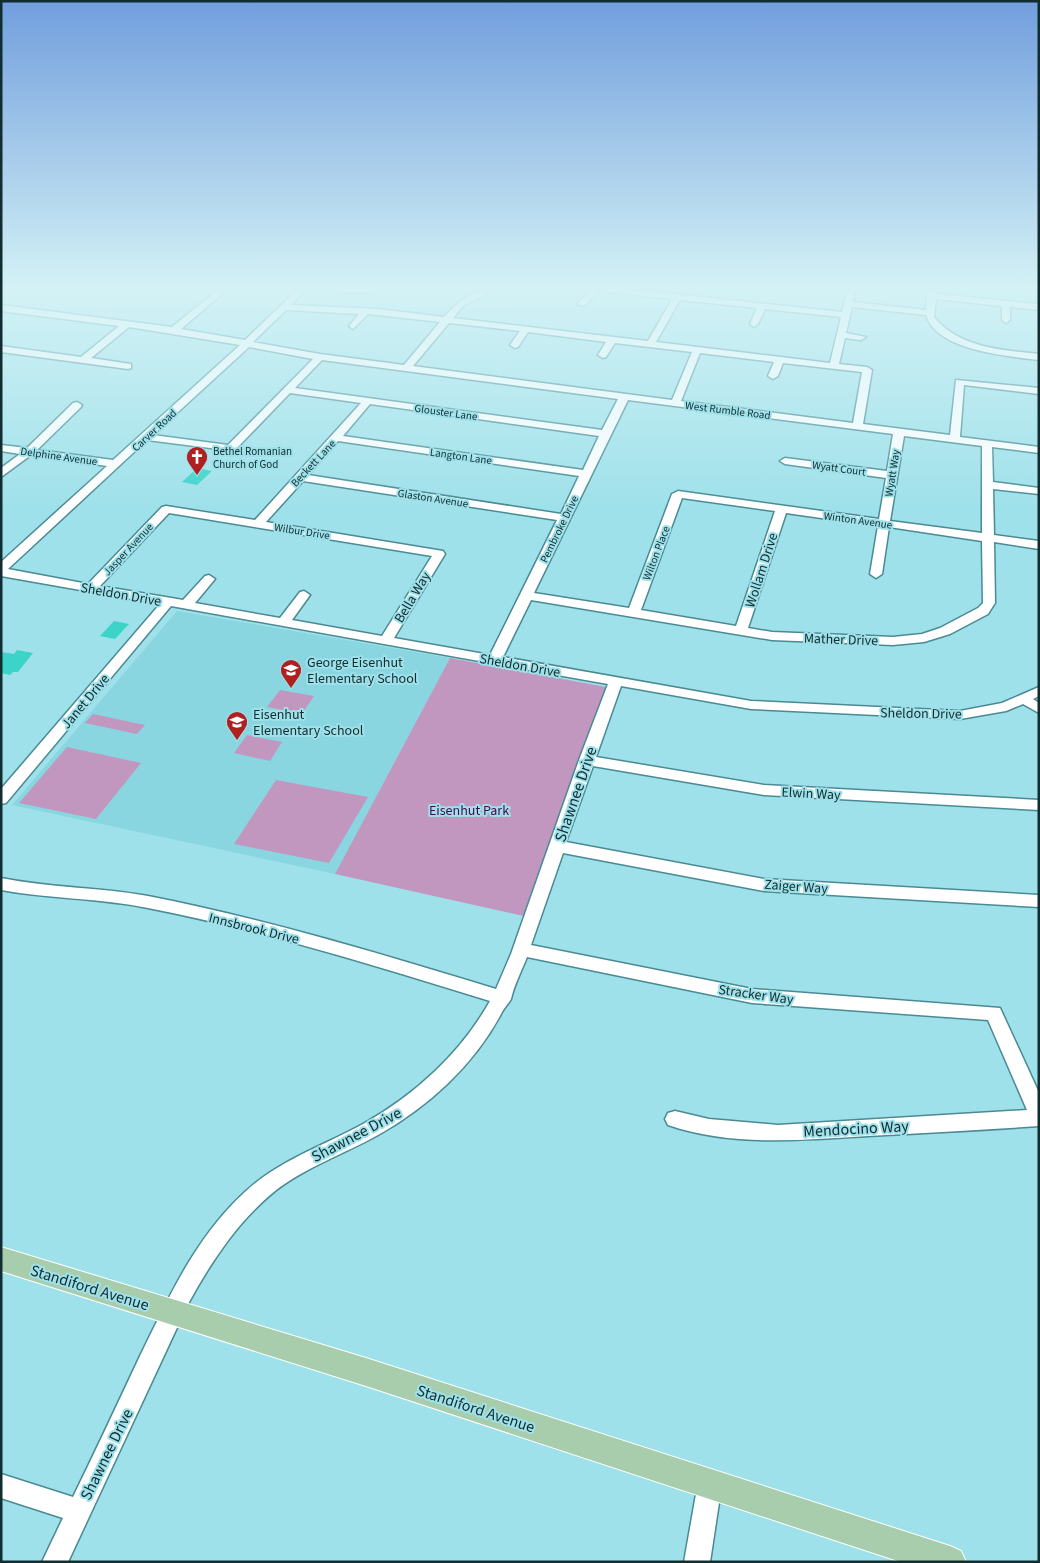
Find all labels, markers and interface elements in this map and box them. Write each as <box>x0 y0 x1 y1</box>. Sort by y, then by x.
street label: West Rumble Road <box>684 398 772 423</box>
street label: Glouster Lane <box>414 401 479 424</box>
street label: Carver Road <box>129 406 180 455</box>
street label: Beckett Lane <box>288 436 339 490</box>
street label: Delphine Avenue <box>20 444 99 469</box>
place label: Bethel Romanian Church of God <box>213 444 292 472</box>
church icon: Bethel Romanian Church of God <box>185 445 209 476</box>
street label: Langton Lane <box>429 445 493 468</box>
street label: Wyatt Way <box>881 448 904 498</box>
street label: Wyatt Court <box>811 457 867 480</box>
street label: Glaston Avenue <box>397 486 470 512</box>
street label: Pembroke Drive <box>537 493 582 565</box>
street label: Winton Avenue <box>823 508 894 533</box>
street label: Jasper Avenue <box>100 519 157 579</box>
street label: Wilbur Drive <box>273 520 331 543</box>
street label: Wilton Place <box>639 524 674 582</box>
street label: Wollam Drive <box>740 530 783 610</box>
street label: Bella Way <box>390 568 436 627</box>
street label: Sheldon Drive <box>79 578 163 612</box>
street label: Mather Drive <box>803 629 879 651</box>
street label: Sheldon Drive <box>478 649 562 683</box>
place label: George Eisenhut Elementary School <box>307 653 418 689</box>
school or university icon: George Eisenhut Elementary School <box>279 658 303 689</box>
street label: Janet Drive <box>57 670 115 733</box>
street label: Sheldon Drive <box>880 703 962 725</box>
place label: Eisenhut Elementary School <box>253 705 364 741</box>
school or university icon: Eisenhut Elementary School <box>225 710 249 741</box>
street label: Shawnee Drive <box>549 744 603 845</box>
street label: Elwin Way <box>781 782 842 806</box>
park label: Eisenhut Park <box>429 801 509 821</box>
street label: Zaiger Way <box>763 875 829 899</box>
street label: Innsbrook Drive <box>206 908 301 950</box>
street label: Stracker Way <box>717 980 795 1010</box>
street label: Shawnee Drive <box>307 1102 406 1168</box>
street label: Mendocino Way <box>803 1115 910 1143</box>
street label: Standiford Avenue <box>28 1259 152 1316</box>
street label: Standiford Avenue <box>414 1380 538 1438</box>
street label: Shawnee Drive <box>75 1405 139 1504</box>

